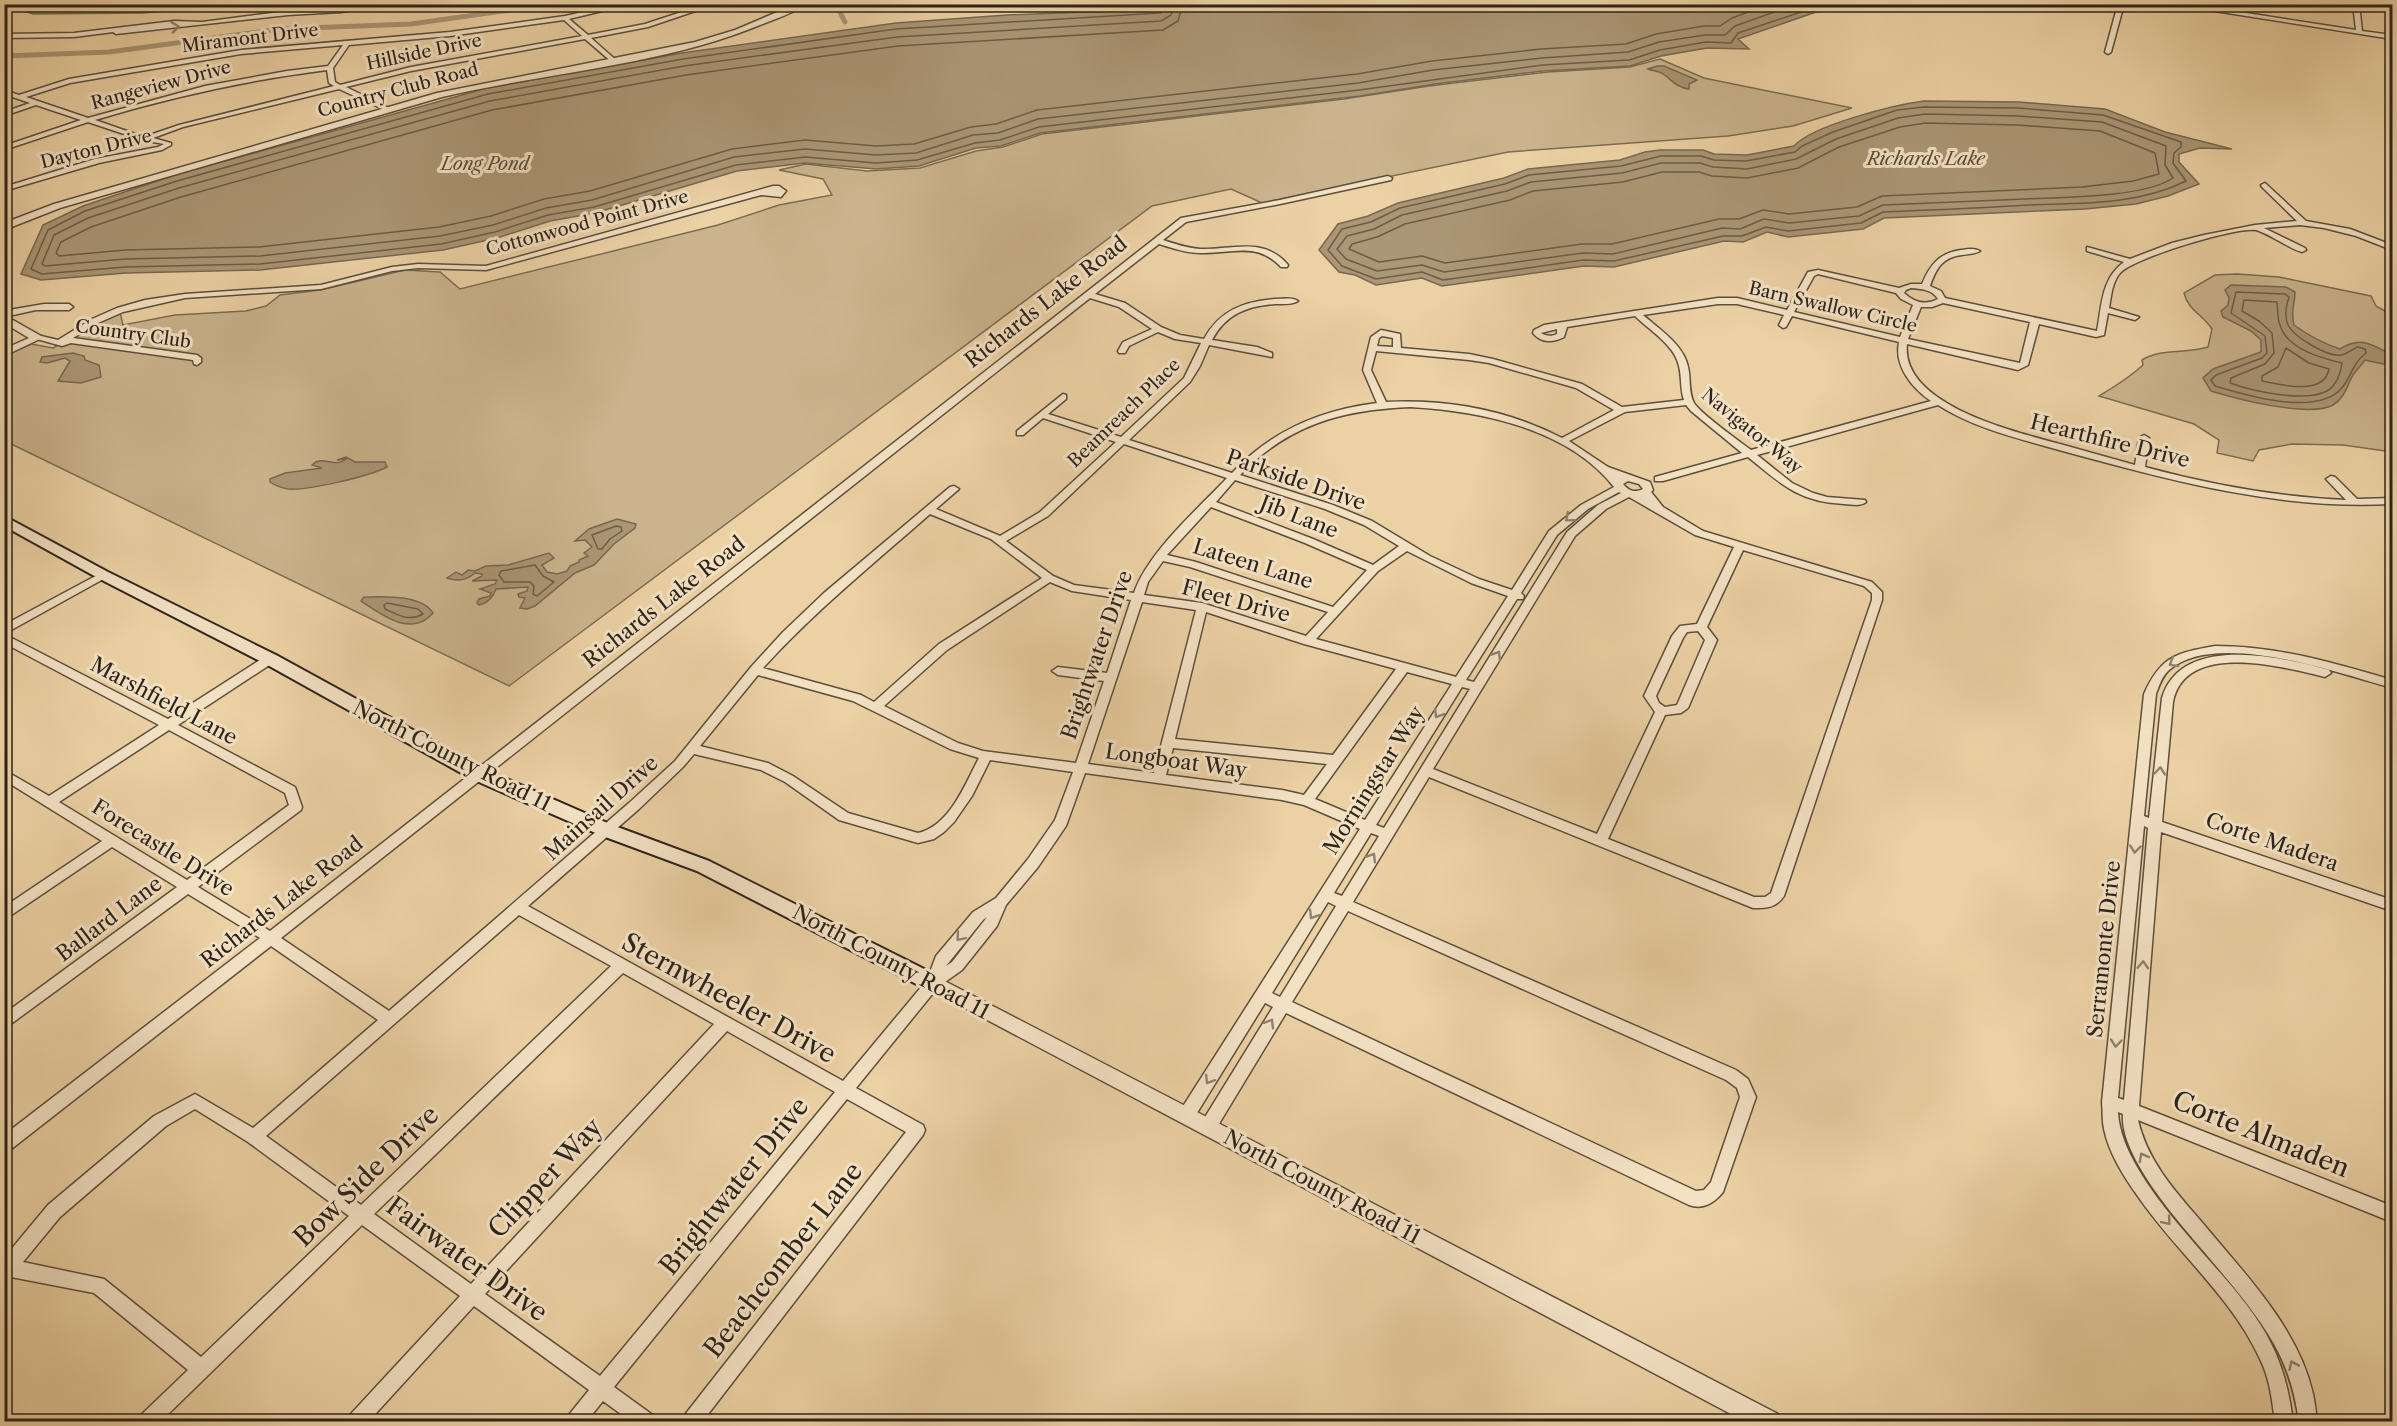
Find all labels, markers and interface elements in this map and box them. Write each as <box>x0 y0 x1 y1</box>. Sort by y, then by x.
street label: Miramont Drive <box>180 19 320 57</box>
one-way arrow <box>170 22 179 34</box>
street label: Hillside Drive <box>364 29 484 75</box>
street label: Rangeview Drive <box>89 56 233 114</box>
street label: Country Club Road <box>315 58 481 122</box>
street label: Dayton Drive <box>38 125 154 173</box>
water label: Richards Lake <box>1865 148 1986 170</box>
water label: Long Pond <box>439 153 531 175</box>
street label: Cottonwood Point Drive <box>483 185 691 261</box>
street label: Richards Lake Road <box>960 231 1132 373</box>
street label: Barn Swallow Circle <box>1747 277 1919 337</box>
street label: Country Club <box>74 315 192 353</box>
street label: Beamreach Place <box>1063 354 1185 472</box>
street label: Navigator Way <box>1697 384 1808 479</box>
street label: Hearthfire Drive <box>2028 409 2192 472</box>
street label: Parkside Drive <box>1223 444 1369 515</box>
street label: Jib Lane <box>1254 489 1342 543</box>
one-way arrow <box>1565 510 1576 521</box>
street label: Richards Lake Road <box>578 531 750 673</box>
street label: Lateen Lane <box>1190 533 1316 594</box>
street label: Brightwater Drive <box>1056 567 1137 743</box>
street label: Fleet Drive <box>1179 574 1293 627</box>
street label: Marshfield Lane <box>87 651 242 750</box>
one-way arrow <box>1489 651 1501 661</box>
one-way arrow <box>2169 656 2179 668</box>
street label: North County Road 11 <box>349 695 556 816</box>
street label: Morningstar Way <box>1318 701 1429 859</box>
one-way arrow <box>1434 708 1446 718</box>
street label: Longboat Way <box>1103 738 1249 783</box>
street label: Mainsail Drive <box>539 750 663 865</box>
one-way arrow <box>2153 766 2166 775</box>
street label: Forecastle Drive <box>88 794 239 901</box>
street label: Corte Madera <box>2202 807 2343 876</box>
street label: Richards Lake Road <box>196 831 368 973</box>
one-way arrow <box>2129 844 2142 853</box>
one-way arrow <box>1365 853 1376 863</box>
street label: Serramonte Drive <box>2082 859 2125 1039</box>
street label: Ballard Lane <box>51 871 167 966</box>
street label: North County Road 11 <box>789 899 994 1024</box>
one-way arrow <box>1308 909 1320 919</box>
street label: Sternwheeler Drive <box>616 926 842 1070</box>
one-way arrow <box>956 930 967 941</box>
one-way arrow <box>2137 960 2150 969</box>
one-way arrow <box>1263 1019 1275 1029</box>
one-way arrow <box>2110 1038 2123 1047</box>
one-way arrow <box>1204 1074 1216 1084</box>
street label: Corte Almaden <box>2168 1084 2354 1184</box>
street label: Brightwater Drive <box>653 1091 815 1281</box>
street label: Bow Side Drive <box>287 1099 445 1253</box>
street label: Clipper Way <box>481 1111 609 1245</box>
street label: North County Road 11 <box>1220 1124 1425 1249</box>
one-way arrow <box>2139 1152 2150 1163</box>
street label: Beachcomber Lane <box>697 1156 869 1364</box>
street label: Fairwater Drive <box>380 1190 554 1328</box>
one-way arrow <box>2159 1215 2170 1226</box>
one-way arrow <box>2289 1361 2301 1372</box>

